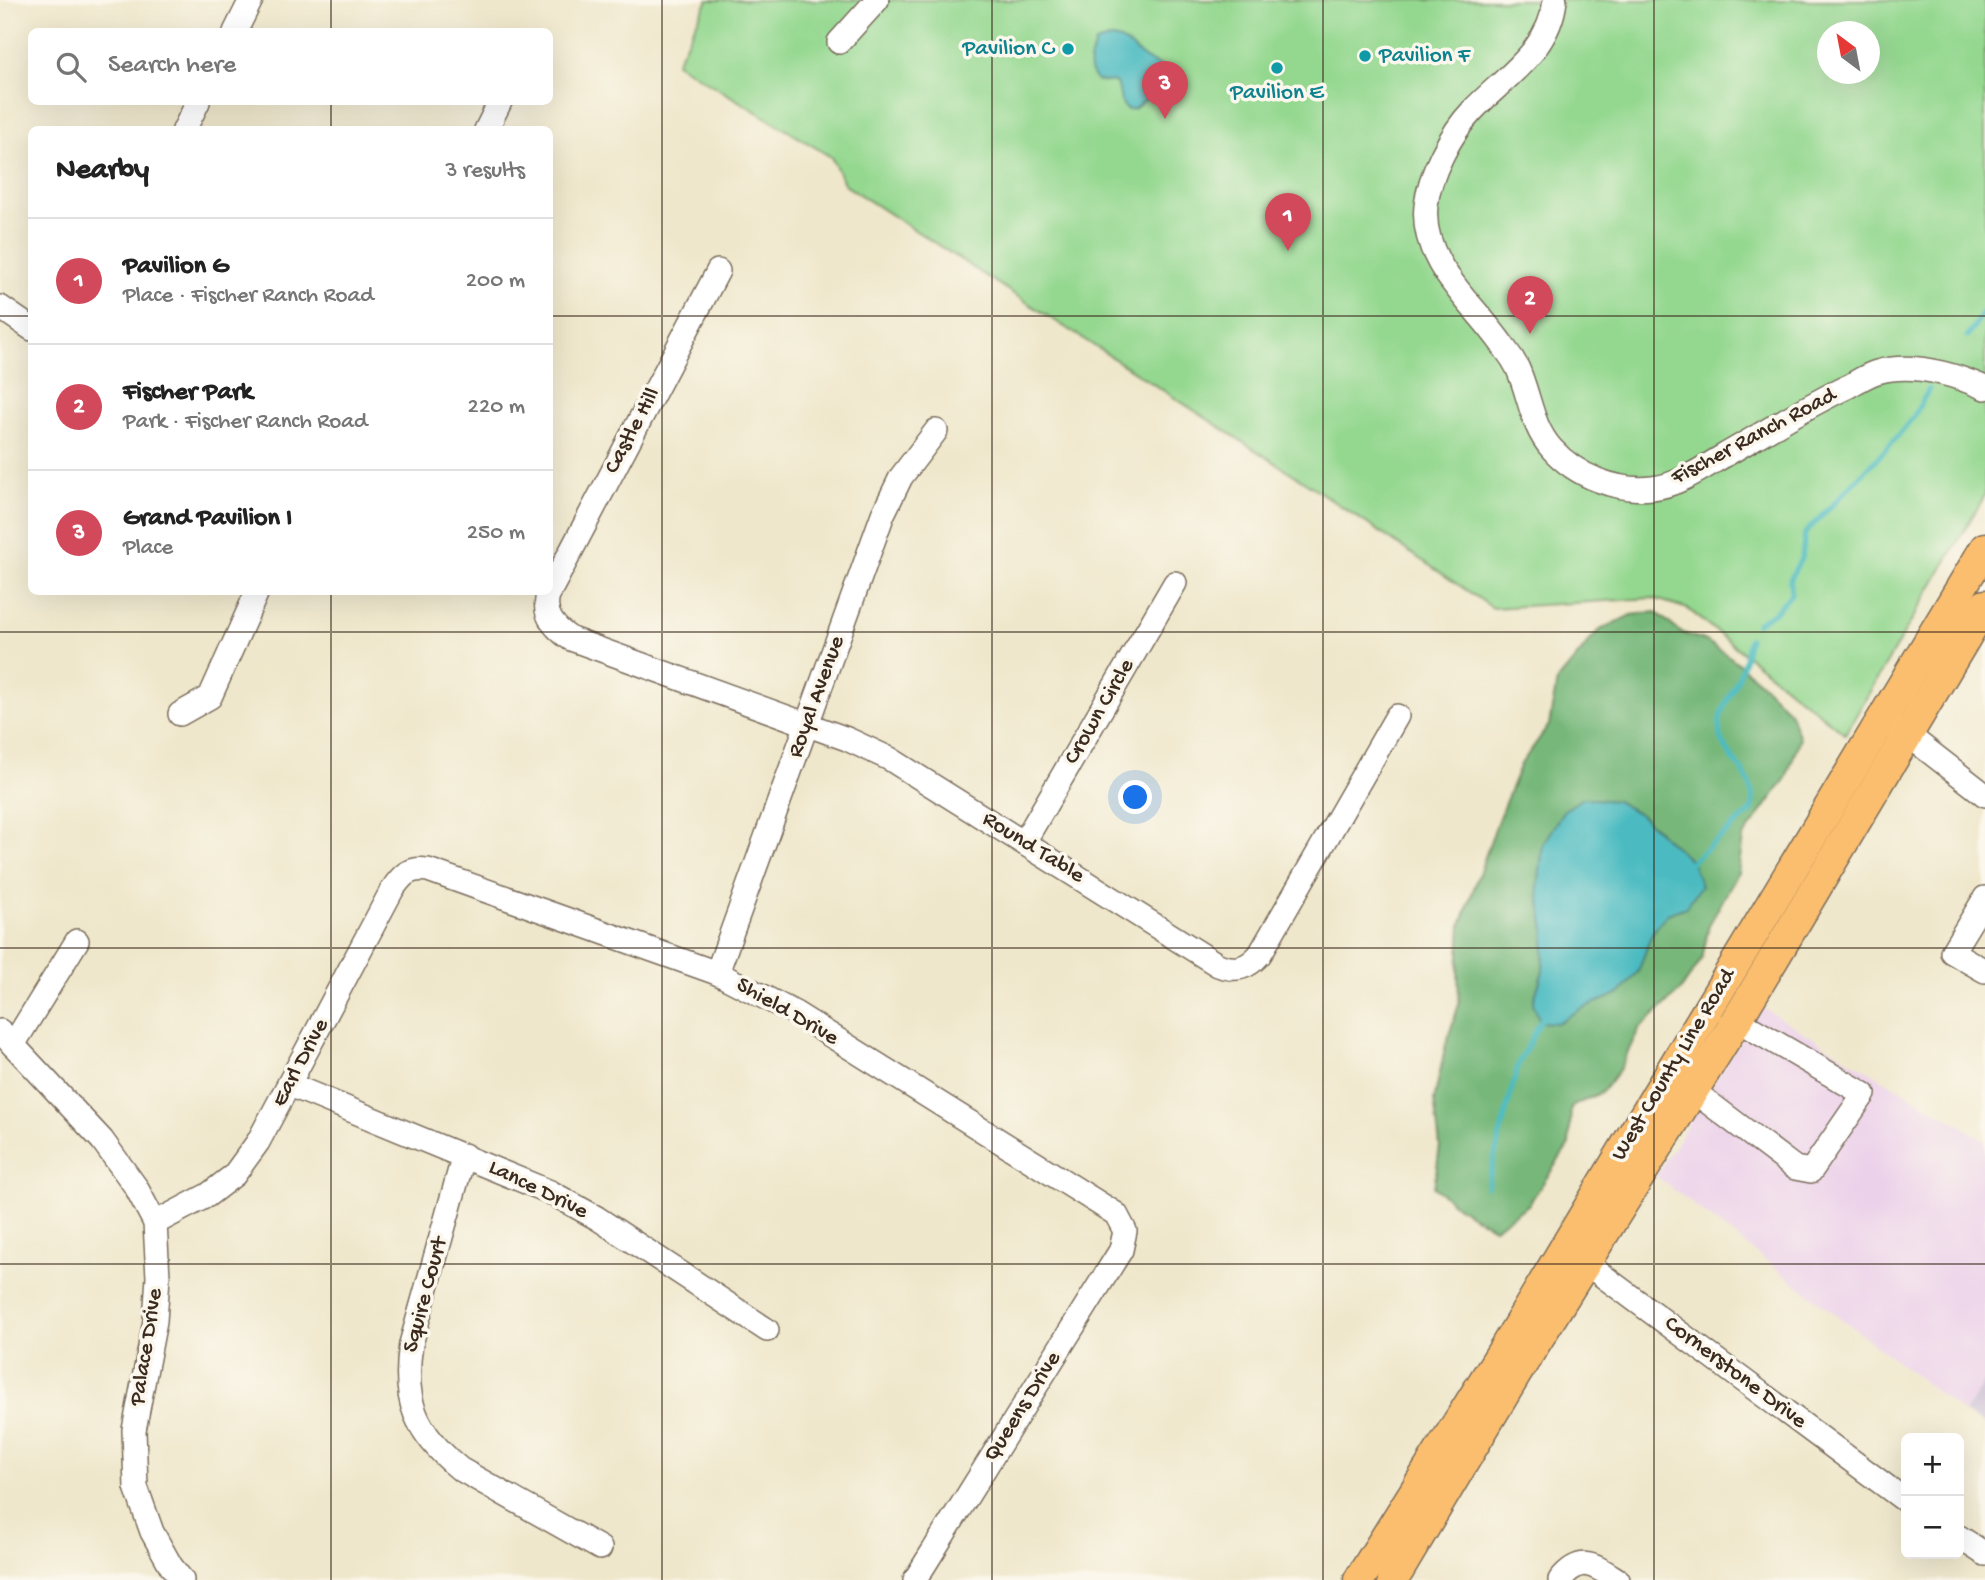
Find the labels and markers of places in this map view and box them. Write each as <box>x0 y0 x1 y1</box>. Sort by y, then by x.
place label: Pavilion C <box>962 36 1056 63</box>
marker: Pavilion C <box>1060 41 1076 57</box>
place label: Pavilion F <box>1378 43 1471 70</box>
marker: Pavilion F <box>1357 48 1373 64</box>
marker: Pavilion E <box>1269 60 1285 76</box>
pin: 3 <box>1142 61 1188 119</box>
place label: Pavilion E <box>1229 80 1325 107</box>
pin: 1 <box>1265 193 1311 251</box>
pin: 2 <box>1507 276 1553 334</box>

